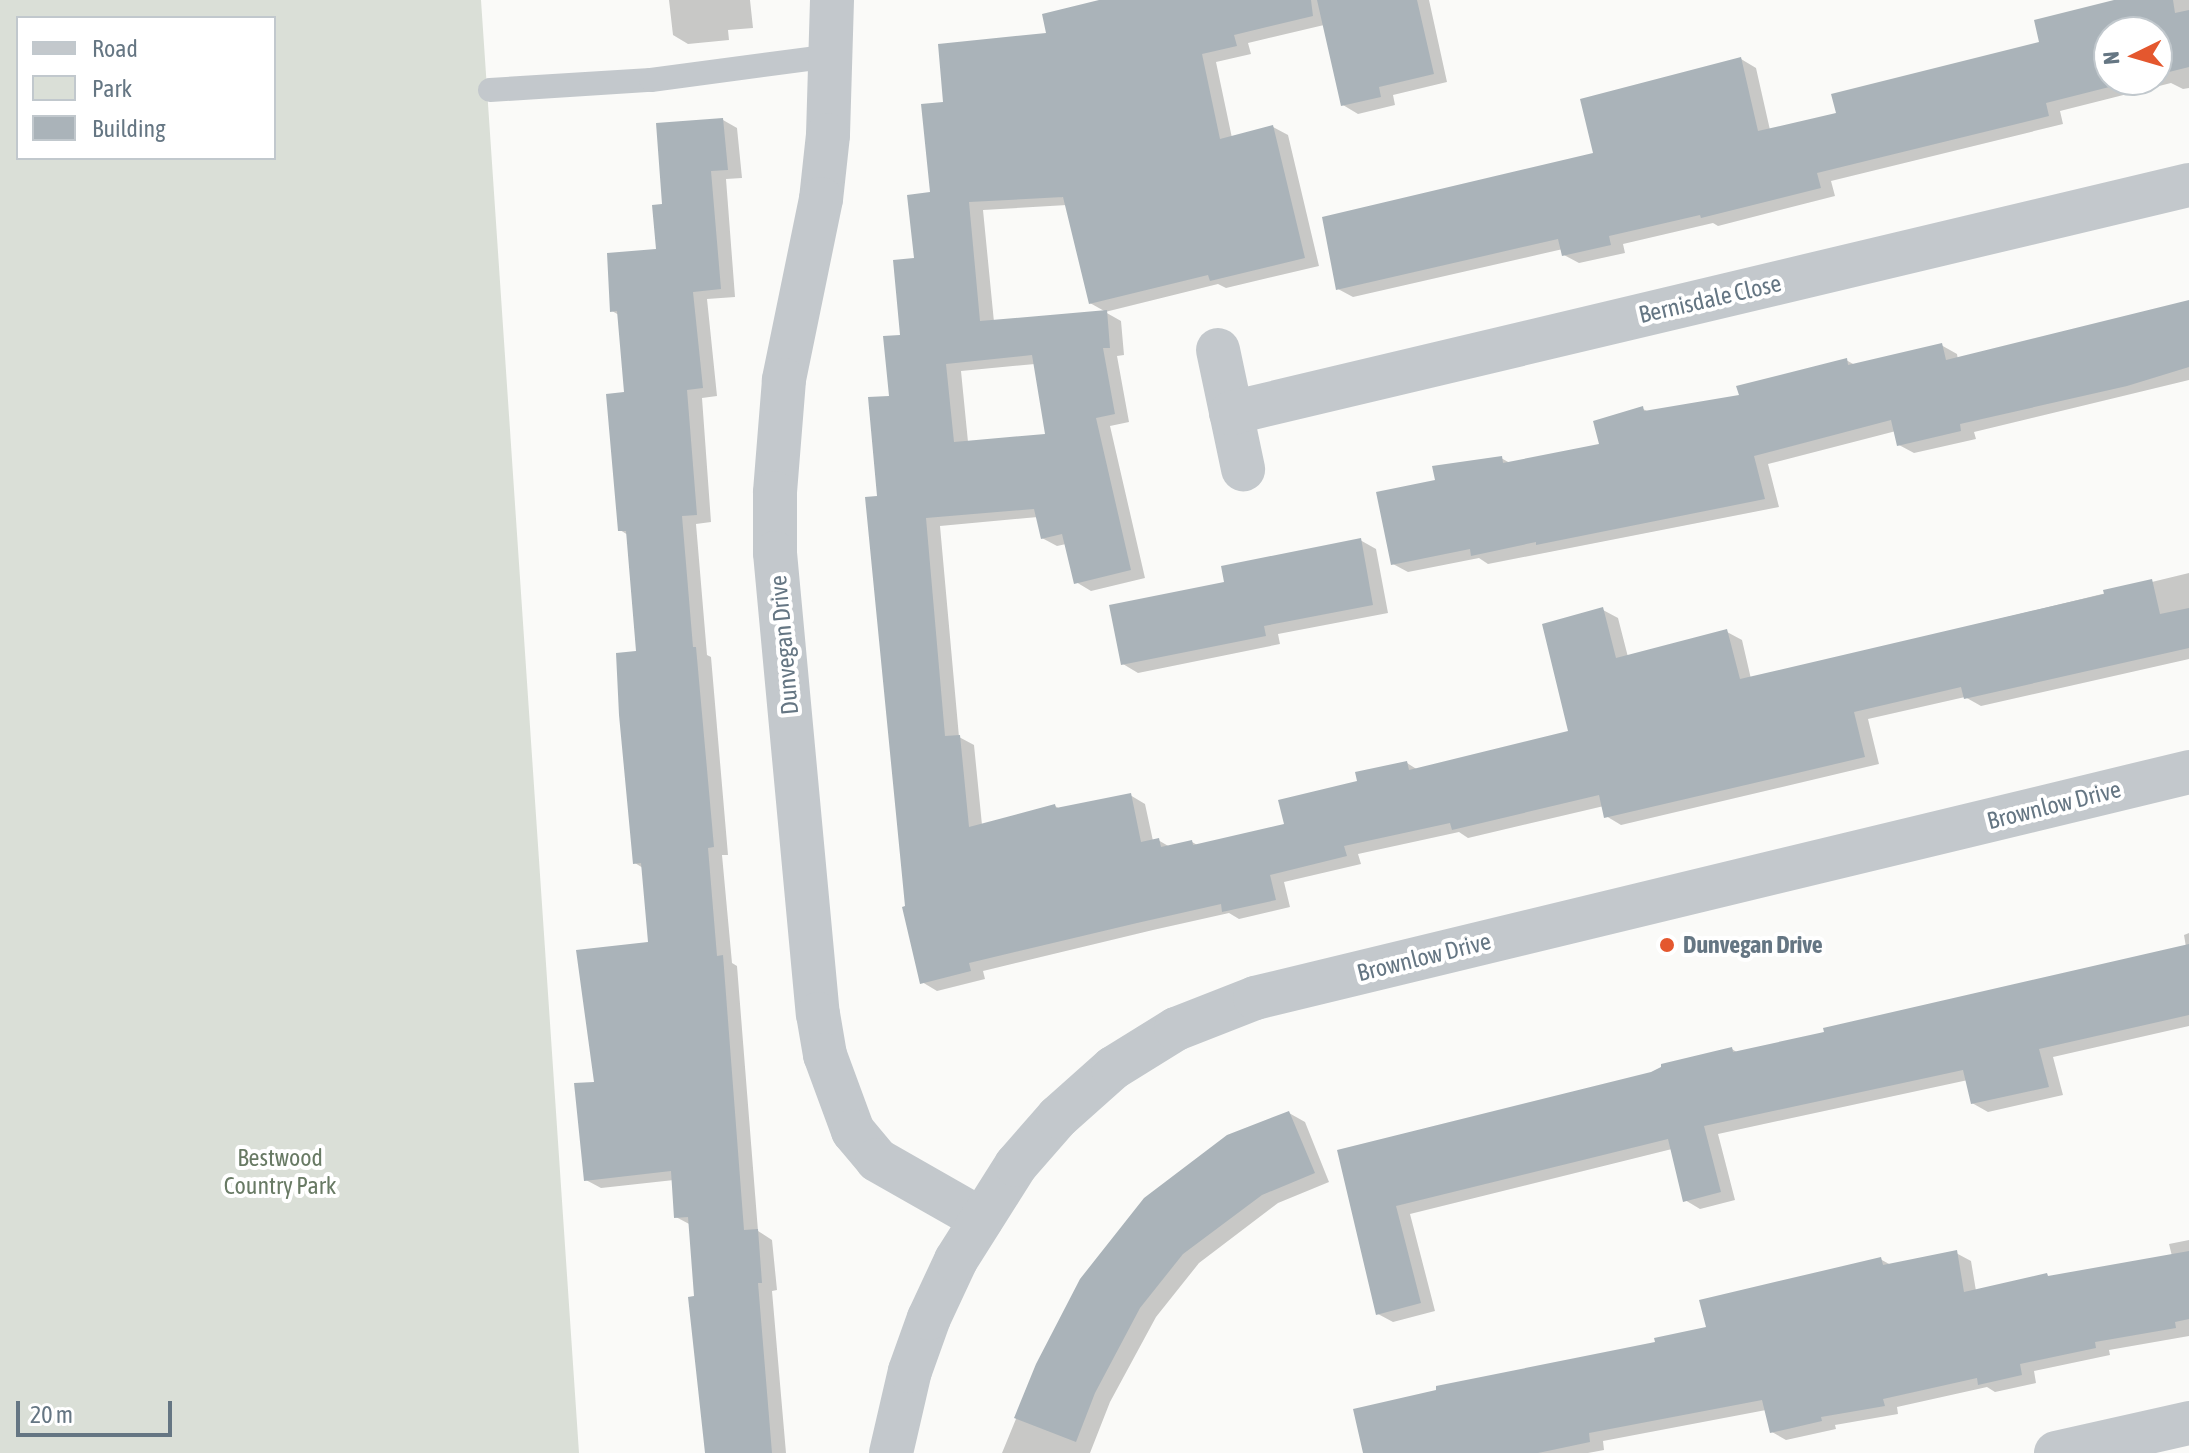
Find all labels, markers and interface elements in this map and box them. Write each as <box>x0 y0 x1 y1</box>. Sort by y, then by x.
legend <box>16 16 276 160</box>
north arrow <box>2093 16 2173 96</box>
text: Road <box>92 35 138 62</box>
text: N <box>2098 50 2125 66</box>
text: Park <box>92 75 132 102</box>
text: Building <box>92 115 165 142</box>
street label: Bernisdale Close <box>1636 269 1784 329</box>
street label: Dunvegan Drive <box>764 574 804 716</box>
street label: Brownlow Drive <box>1984 774 2124 836</box>
street label: Brownlow Drive <box>1354 926 1494 988</box>
place label: Dunvegan Drive <box>1683 931 1823 959</box>
marker: Dunvegan Drive <box>1658 936 1676 954</box>
park label: Bestwood Country Park <box>224 1144 336 1200</box>
scale bar <box>20 1385 176 1435</box>
text: 20 m <box>30 1401 73 1428</box>

